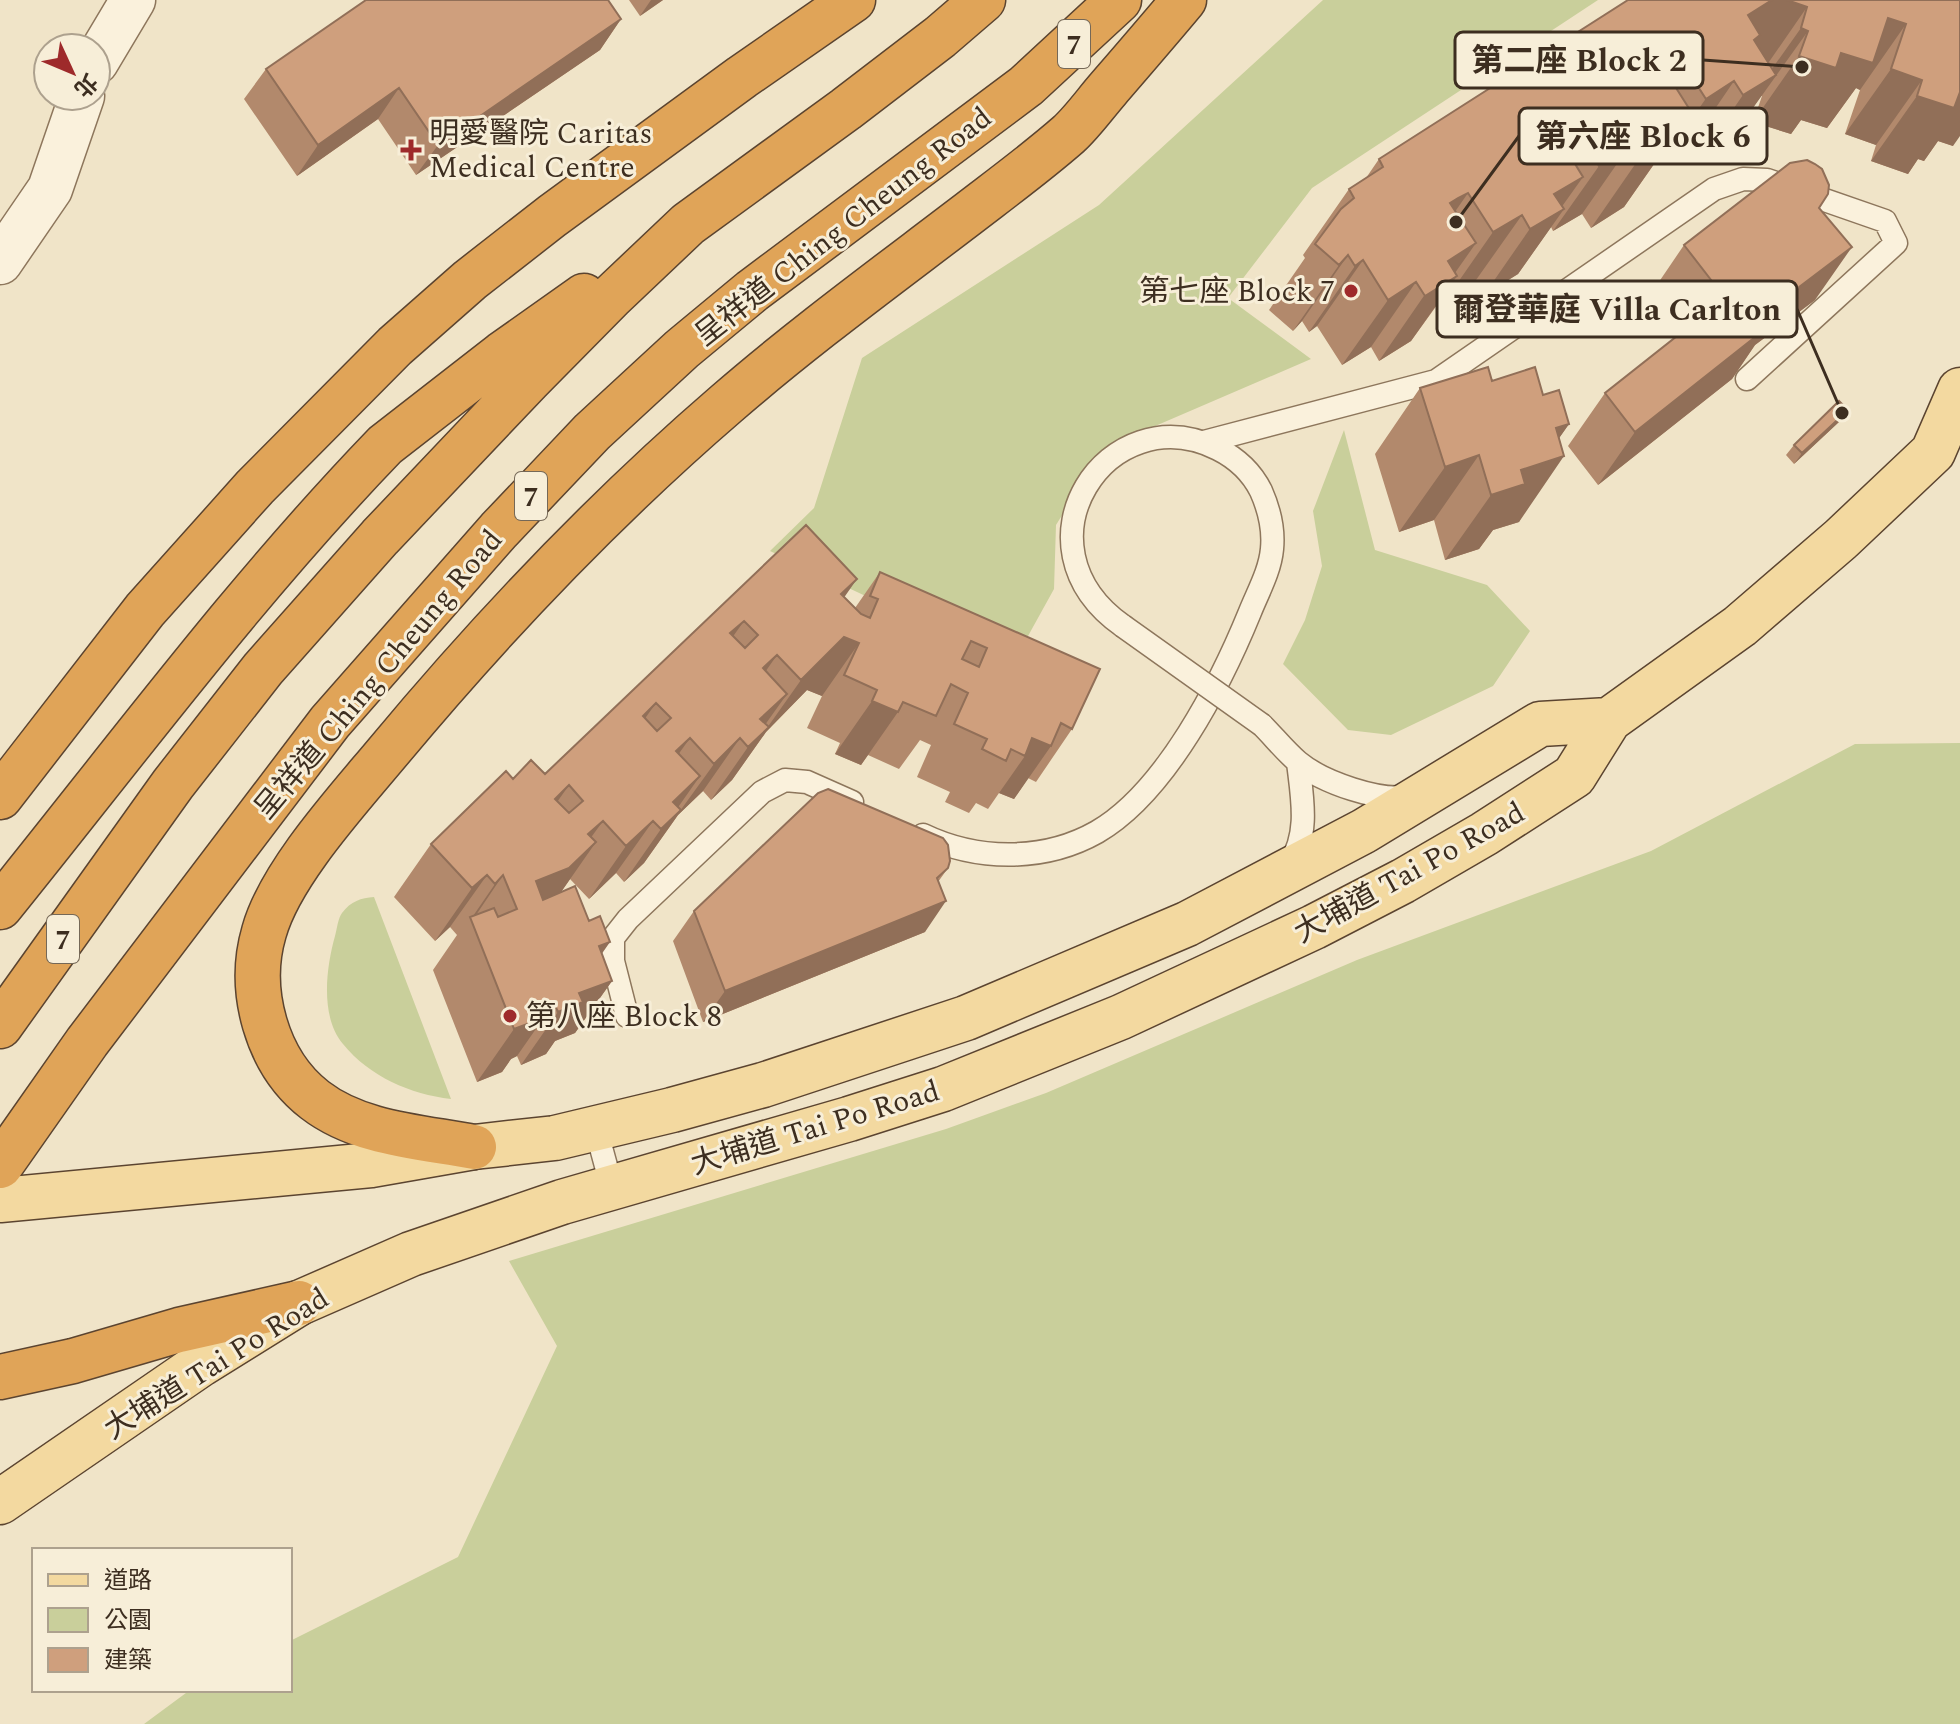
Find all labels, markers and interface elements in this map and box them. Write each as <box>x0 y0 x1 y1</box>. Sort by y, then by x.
road number: 7 <box>1058 20 1090 68</box>
north arrow <box>32 32 112 112</box>
callout: 第二座 Block 2 <box>1455 32 1703 88</box>
text: 第二座 Block 2 <box>1471 37 1687 86</box>
text: 北 <box>66 65 105 104</box>
street label: 呈祥道 Ching Cheung Road <box>685 96 1002 358</box>
callout: 第六座 Block 6 <box>1519 108 1767 164</box>
place label: 明愛醫院 Caritas Medical Centre <box>429 111 653 191</box>
text: 第六座 Block 6 <box>1535 113 1751 162</box>
marker: 明愛醫院 Caritas Medical Centre <box>400 139 422 161</box>
place label: 第七座 Block 7 <box>1139 269 1335 315</box>
callout: 爾登華庭 Villa Carlton <box>1437 281 1797 337</box>
marker: 第七座 Block 7 <box>1342 282 1360 300</box>
text: 爾登華庭 Villa Carlton <box>1453 286 1782 335</box>
road number: 7 <box>515 472 547 520</box>
street label: 呈祥道 Ching Cheung Road <box>243 519 514 830</box>
street label: 大埔道 Tai Po Road <box>1286 790 1533 956</box>
road number: 7 <box>47 915 79 963</box>
place label: 第八座 Block 8 <box>526 994 722 1040</box>
marker: 第八座 Block 8 <box>501 1007 519 1025</box>
street label: 大埔道 Tai Po Road <box>685 1068 945 1188</box>
street label: 大埔道 Tai Po Road <box>95 1276 338 1452</box>
legend <box>32 1548 292 1692</box>
text: 道路 <box>104 1563 152 1599</box>
text: 公園 <box>104 1603 152 1639</box>
text: 建築 <box>104 1643 152 1679</box>

